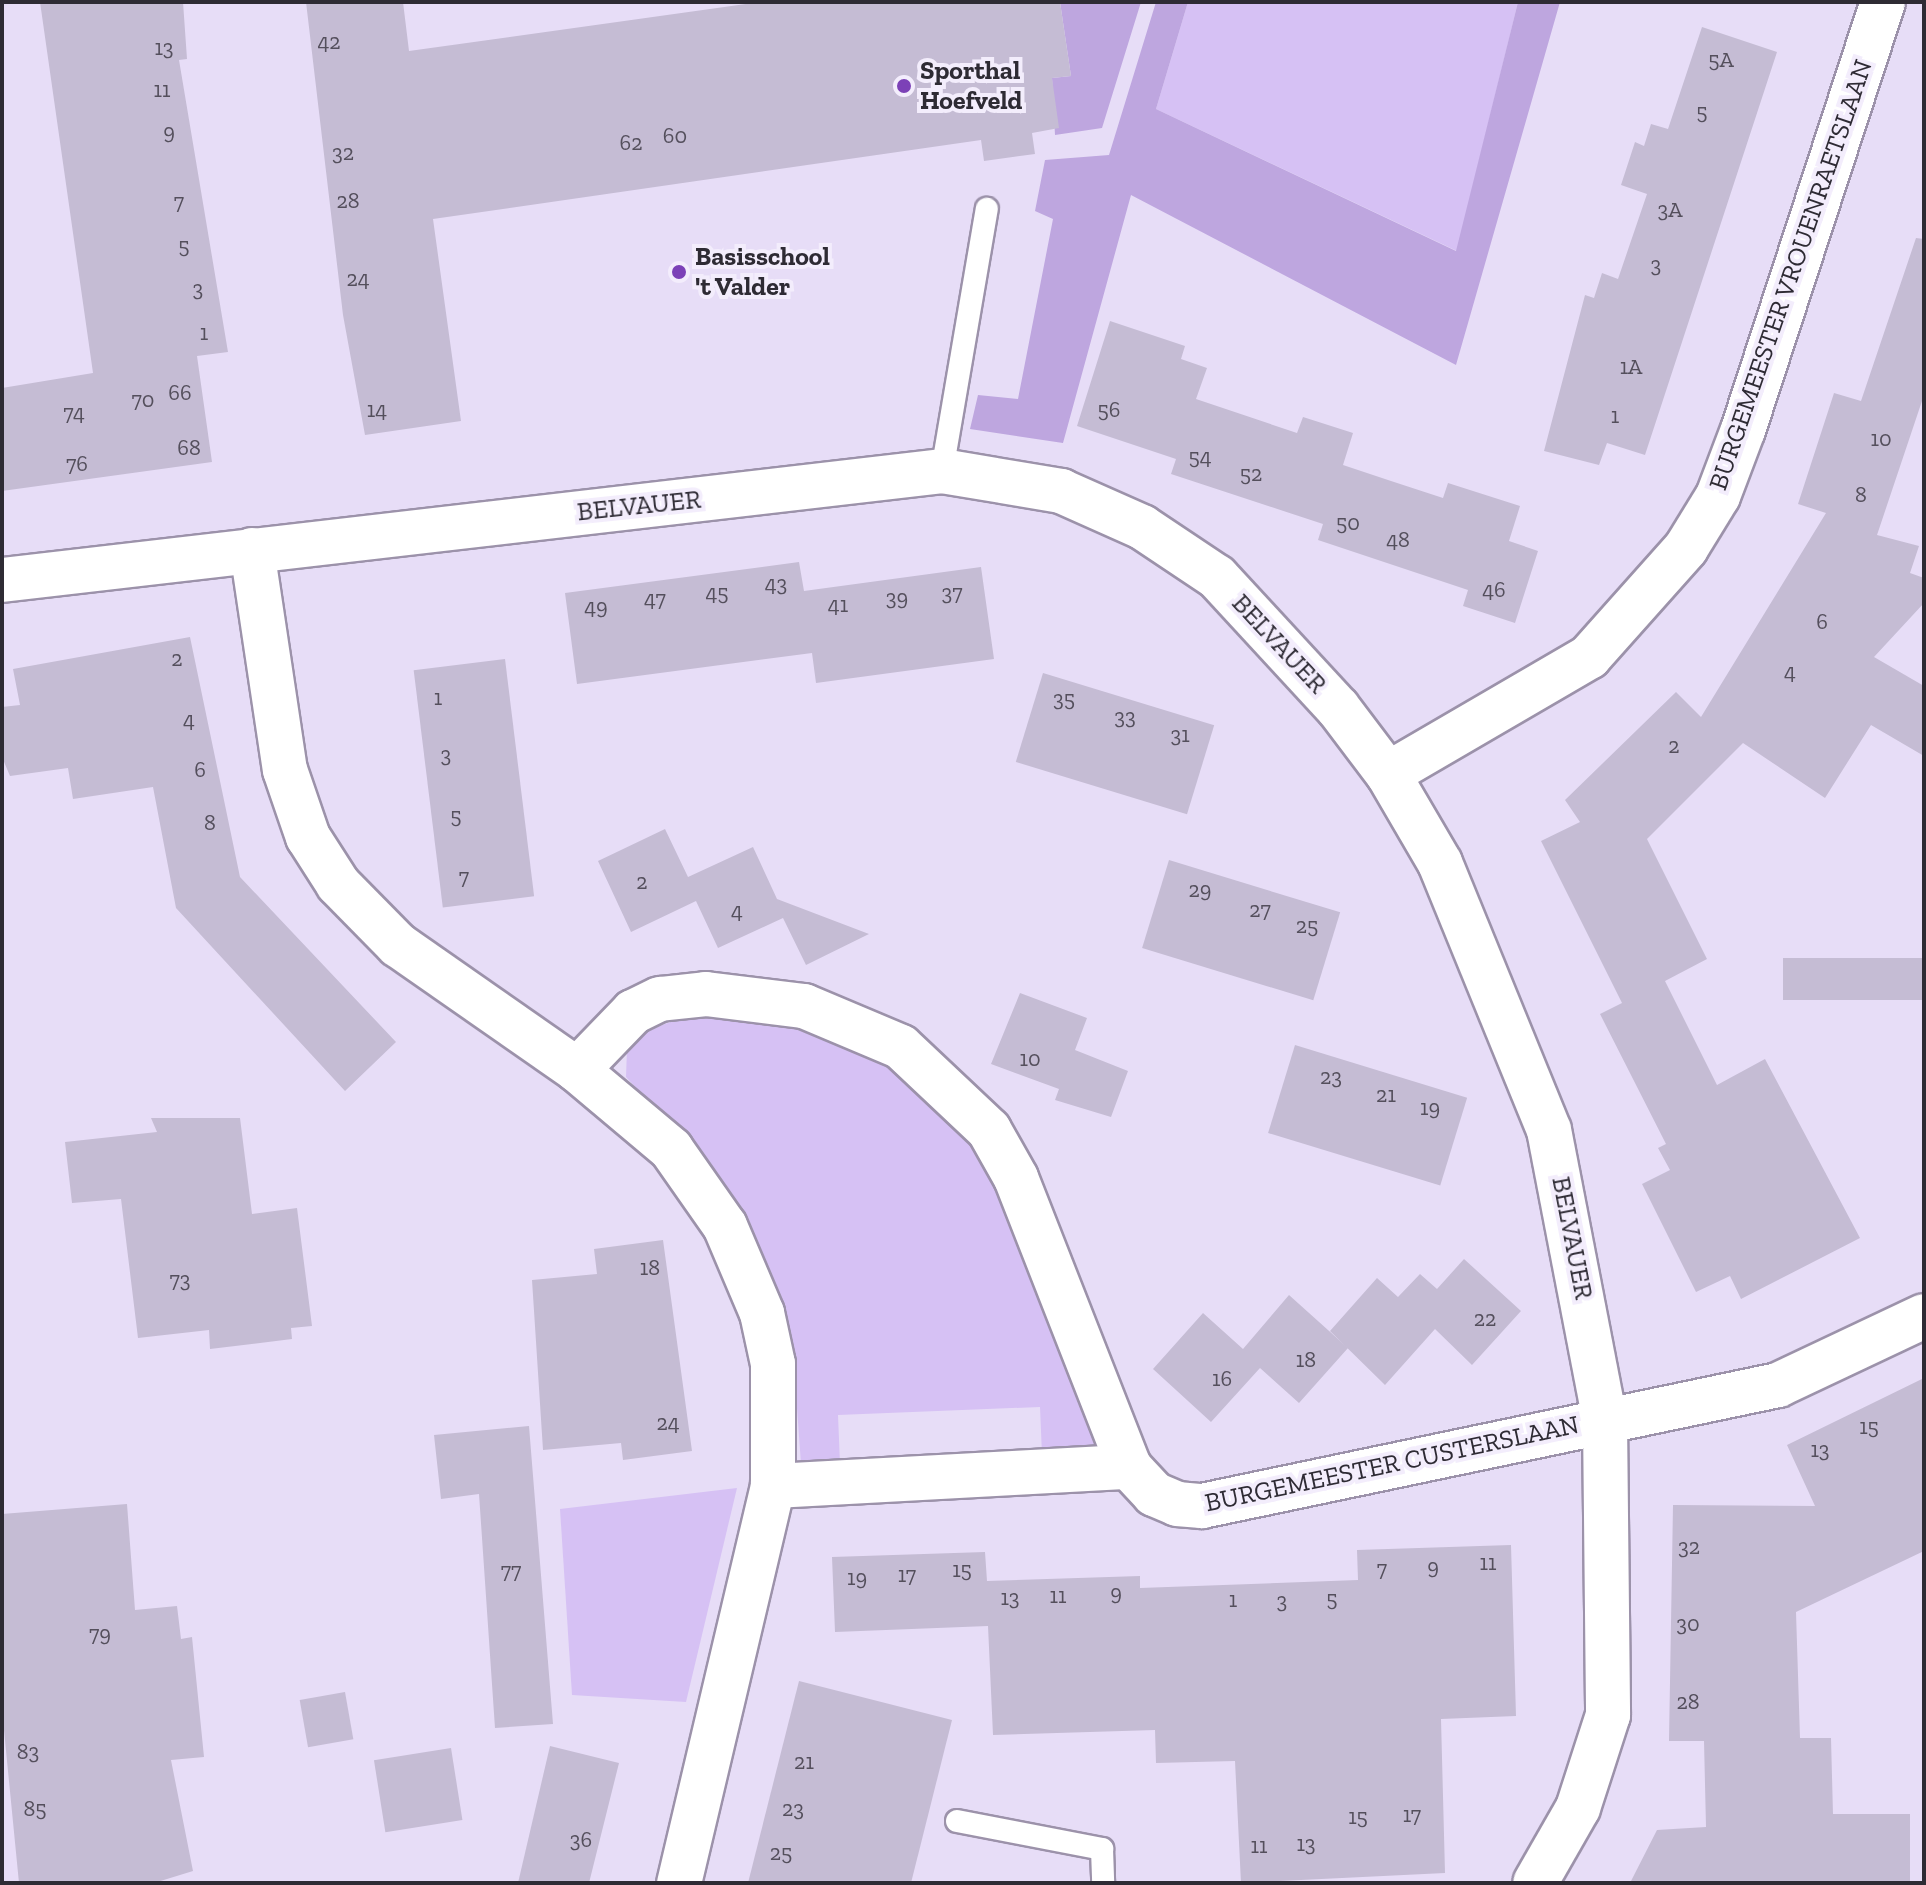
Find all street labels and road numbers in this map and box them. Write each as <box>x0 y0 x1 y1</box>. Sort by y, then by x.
street label: BURGEMEESTER VROUENRAETSLAAN <box>1702 55 1880 495</box>
street label: BELVAUER <box>576 484 702 528</box>
street label: BELVAUER <box>1225 588 1333 700</box>
street label: BELVAUER <box>1545 1174 1599 1302</box>
street label: BURGEMEESTER CUSTERSLAAN <box>1202 1409 1582 1519</box>

